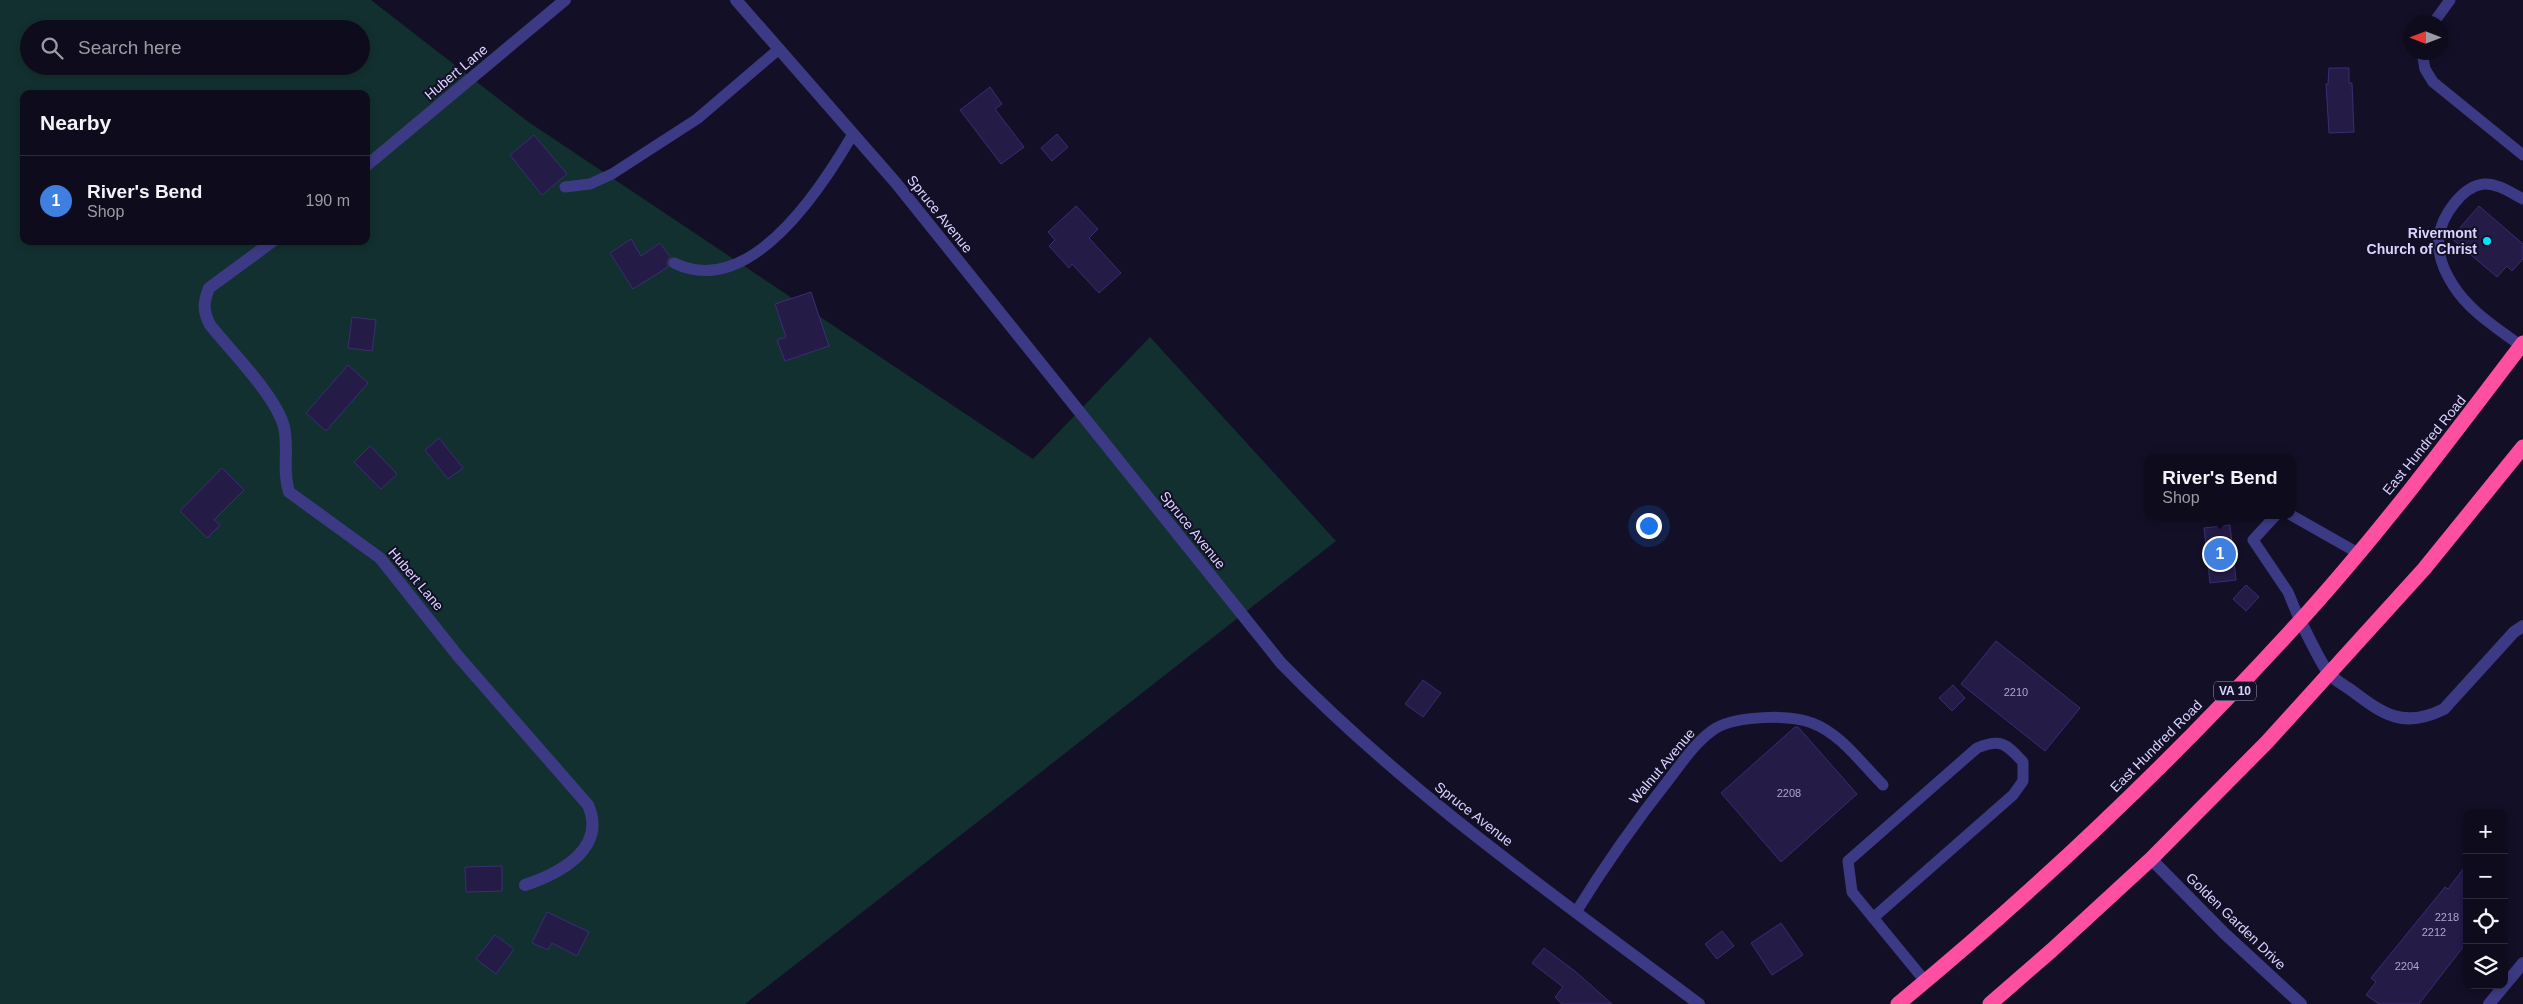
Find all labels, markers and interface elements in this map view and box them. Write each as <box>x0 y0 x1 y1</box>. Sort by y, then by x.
north arrow <box>2403 15 2448 60</box>
search box <box>20 20 370 75</box>
icon: search <box>38 34 66 62</box>
text: Search here <box>78 37 182 58</box>
street label: Hubert Lane <box>421 41 491 103</box>
text: Nearby <box>40 111 111 134</box>
street label: Spruce Avenue <box>904 172 976 256</box>
text: River's Bend <box>87 181 202 202</box>
text: 1 <box>52 192 60 209</box>
text: 190 m <box>306 192 350 209</box>
text: Shop <box>87 203 124 220</box>
place label: Rivermont Church of Christ <box>2367 225 2477 257</box>
marker: Rivermont Church of Christ <box>2481 235 2493 247</box>
street label: East Hundred Road <box>2379 392 2469 498</box>
popup <box>2145 454 2295 519</box>
text: River's Bend <box>2162 467 2278 488</box>
street label: Spruce Avenue <box>1157 488 1229 572</box>
text: Shop <box>2162 489 2200 506</box>
your location <box>1636 513 1662 539</box>
pin: 1 <box>2204 535 2236 573</box>
street label: Hubert Lane <box>385 544 447 614</box>
road number: VA 10 <box>2214 681 2256 700</box>
house number: 2210 <box>2004 686 2028 698</box>
street label: East Hundred Road <box>2107 697 2205 795</box>
street label: Walnut Avenue <box>1626 725 1698 807</box>
street label: Spruce Avenue <box>1432 779 1516 850</box>
house number: 2208 <box>1777 787 1801 799</box>
map controls <box>2463 809 2508 989</box>
button: + <box>2463 809 2508 854</box>
button: − <box>2463 854 2508 899</box>
street label: Golden Garden Drive <box>2183 869 2289 973</box>
button: locate <box>2463 899 2508 944</box>
house number: 2218 <box>2435 911 2459 923</box>
house number: 2212 <box>2422 926 2446 938</box>
button: layers <box>2463 944 2508 989</box>
house number: 2204 <box>2395 960 2419 972</box>

